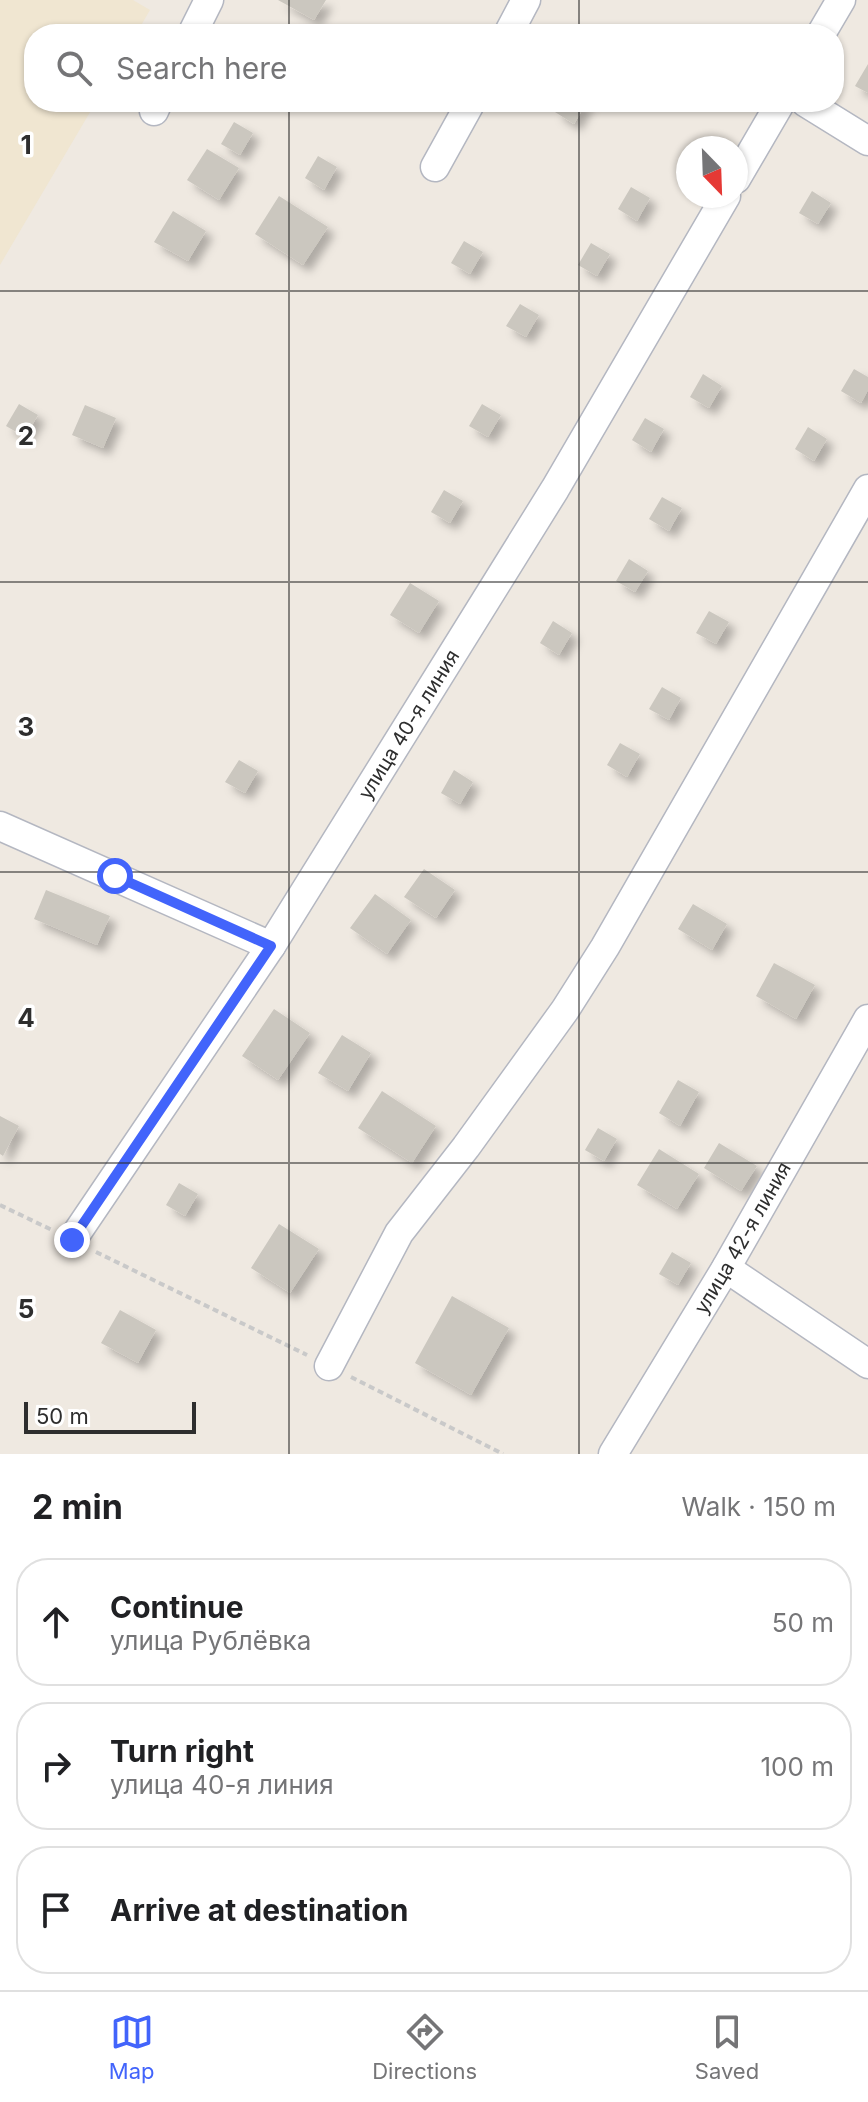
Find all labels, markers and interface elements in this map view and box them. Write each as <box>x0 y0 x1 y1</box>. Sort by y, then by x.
search box <box>24 24 844 112</box>
icon: search <box>52 46 96 90</box>
text: Search here <box>116 50 288 86</box>
text: 1 <box>20 129 32 160</box>
north arrow <box>676 136 748 208</box>
text: 2 <box>18 420 34 451</box>
street label: улица 40-я линия <box>353 645 464 804</box>
text: 3 <box>18 711 34 742</box>
route start <box>97 858 133 894</box>
text: 4 <box>17 1002 35 1033</box>
street label: улица 42-я линия <box>689 1158 796 1318</box>
route end <box>54 1222 90 1258</box>
text: 5 <box>18 1293 34 1324</box>
scale bar <box>24 1398 196 1434</box>
text: 50 m <box>36 1403 89 1429</box>
text: 2 min <box>32 1486 123 1527</box>
text: Walk · 150 m <box>682 1491 836 1522</box>
text: Continue <box>110 1589 244 1625</box>
icon: ahead <box>34 1600 78 1644</box>
text: 50 m <box>772 1607 834 1638</box>
text: улица Рублёвка <box>110 1625 311 1656</box>
text: Turn right <box>110 1733 254 1769</box>
icon: right <box>34 1744 78 1788</box>
text: 100 m <box>761 1751 834 1782</box>
text: улица 40-я линия <box>110 1769 334 1800</box>
icon: arrive <box>34 1888 78 1932</box>
text: Arrive at destination <box>110 1892 408 1928</box>
tab: Map <box>109 2010 155 2084</box>
tab: Directions <box>372 2010 477 2084</box>
tab: Saved <box>695 2010 759 2084</box>

